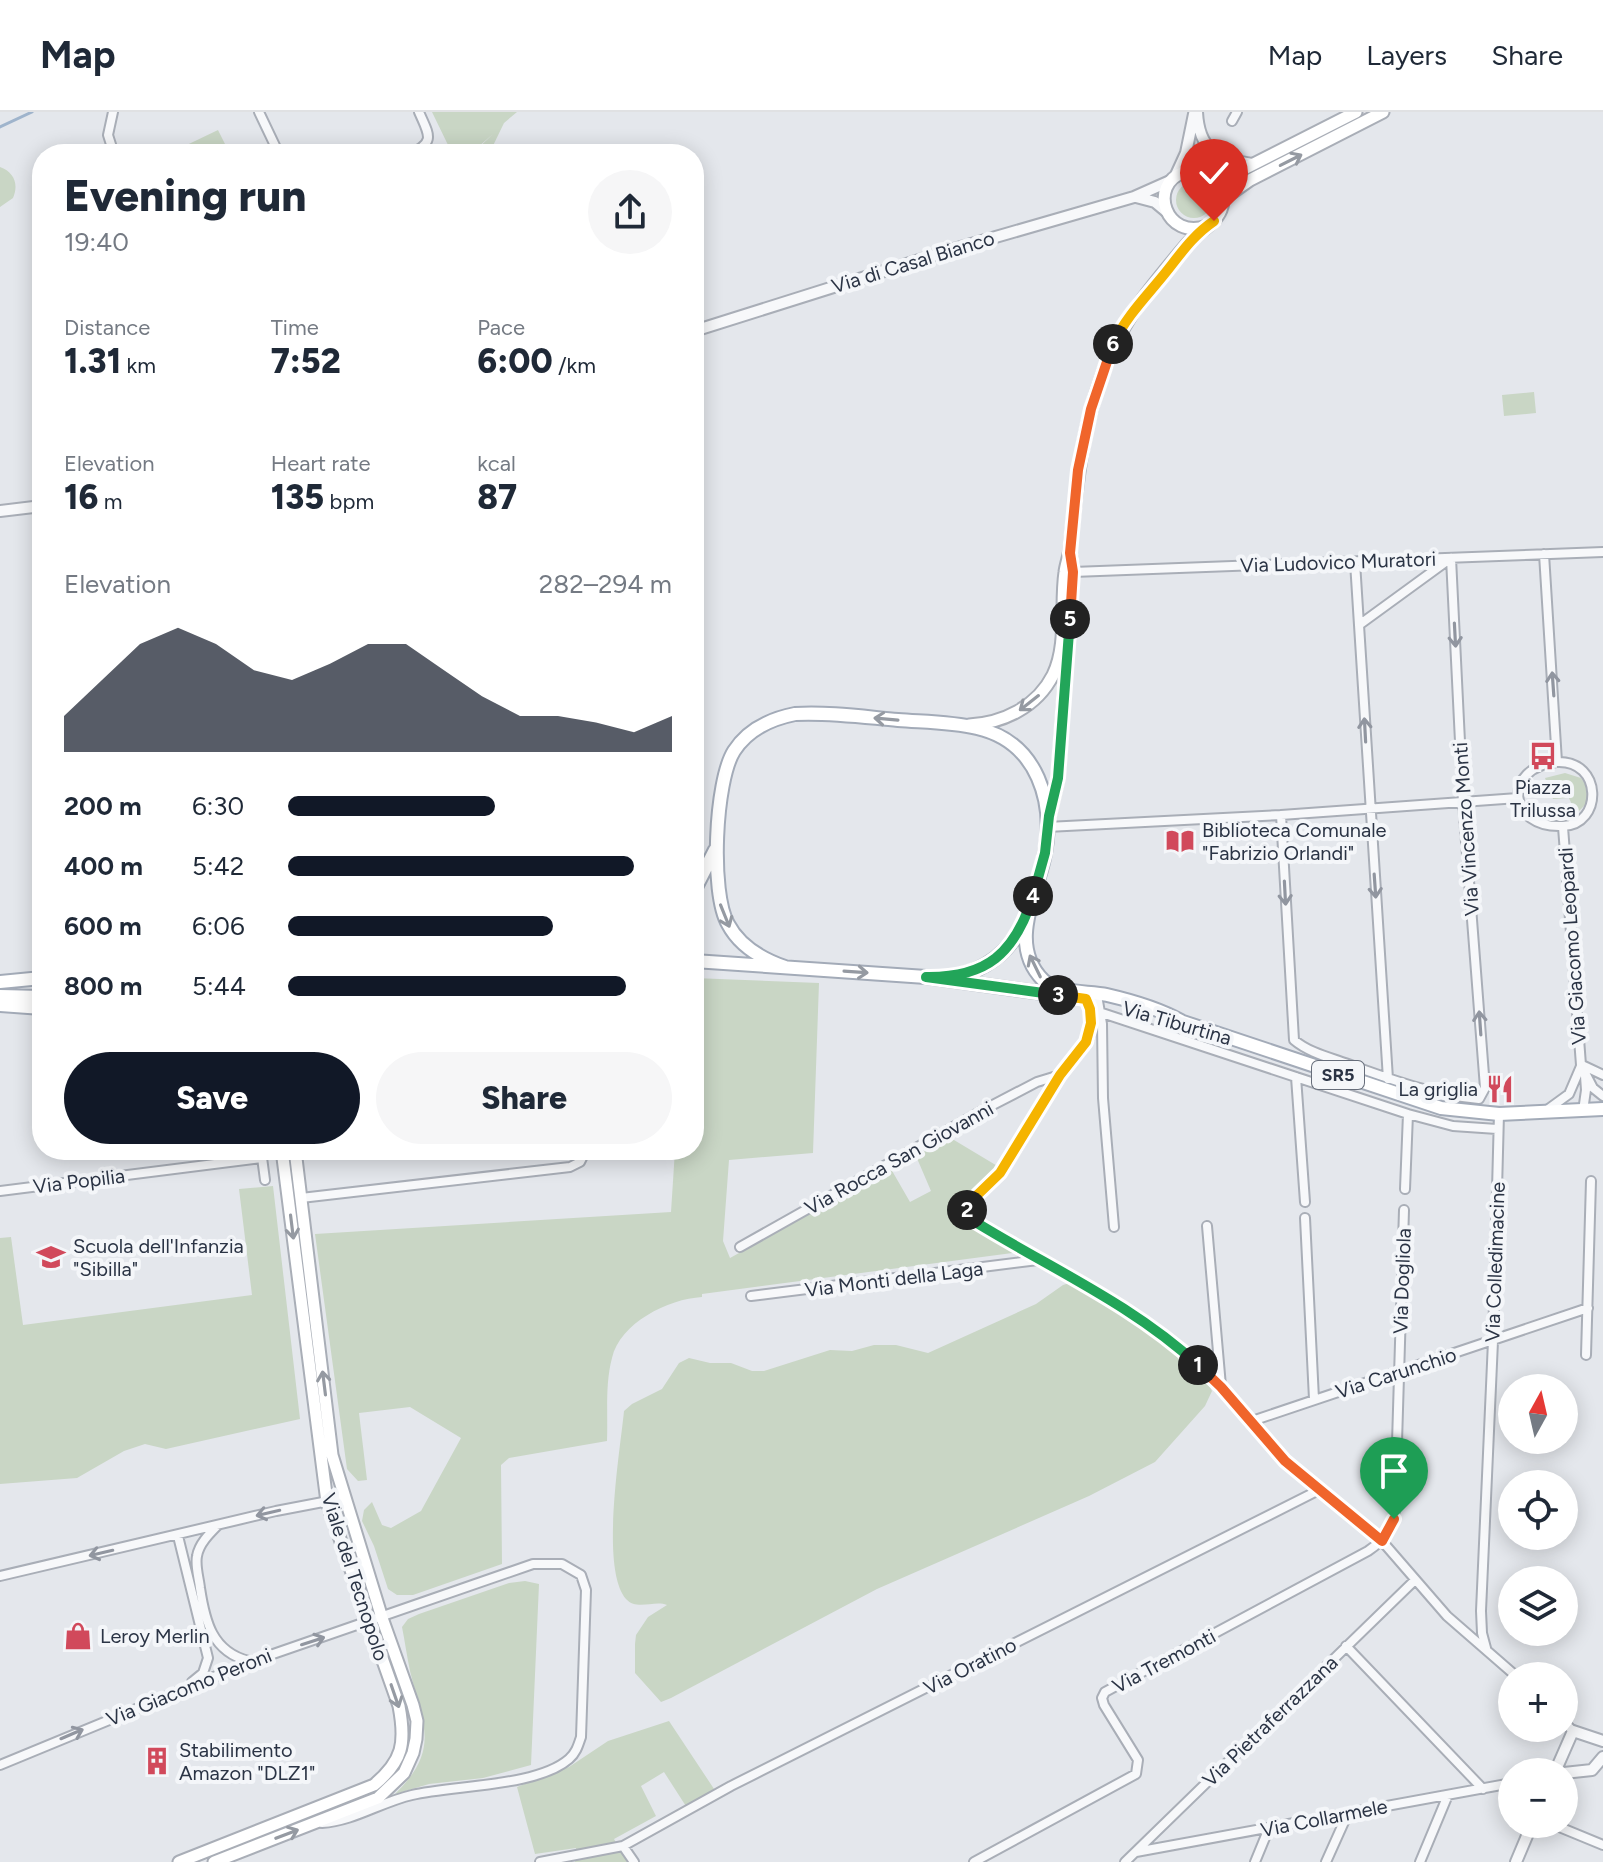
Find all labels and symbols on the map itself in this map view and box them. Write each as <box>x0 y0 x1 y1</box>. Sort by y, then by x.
pin <box>1180 139 1248 221</box>
one-way arrow <box>1278 152 1302 167</box>
street label: Via di Casal Bianco <box>829 226 997 298</box>
pin: 6 <box>1093 324 1133 364</box>
street label: Via Ludovico Muratori <box>1240 547 1436 577</box>
pin: 5 <box>1050 599 1090 639</box>
one-way arrow <box>1447 621 1462 648</box>
one-way arrow <box>1545 671 1560 698</box>
one-way arrow <box>1019 694 1040 712</box>
one-way arrow <box>874 711 900 726</box>
one-way arrow <box>1357 717 1372 744</box>
street label: Via Vincenzo Monti <box>1448 741 1484 917</box>
bus stop icon: Piazza Trilussa <box>1528 741 1558 771</box>
place label: Piazza Trilussa <box>1510 775 1576 822</box>
place label: Biblioteca Comunale "Fabrizio Orlandi" <box>1202 818 1387 865</box>
library icon: Biblioteca Comunale "Fabrizio Orlandi" <box>1165 826 1195 856</box>
street label: Via Giacomo Leopardi <box>1553 847 1591 1045</box>
one-way arrow <box>1368 872 1383 899</box>
pin: 4 <box>1013 876 1053 916</box>
one-way arrow <box>1277 879 1292 906</box>
one-way arrow <box>719 903 734 928</box>
one-way arrow <box>1027 954 1042 978</box>
one-way arrow <box>842 965 869 980</box>
pin: 3 <box>1038 975 1078 1015</box>
street label: Via Tiburtina <box>1120 996 1234 1050</box>
one-way arrow <box>1472 1010 1487 1037</box>
road number: SR5 <box>1312 1061 1364 1089</box>
restaurant icon: La griglia <box>1485 1074 1515 1104</box>
place label: La griglia <box>1398 1077 1478 1101</box>
street label: Via Rocca San Giovanni <box>801 1096 997 1220</box>
street label: Via Popilia <box>32 1163 126 1199</box>
street label: Via Colledimacine <box>1480 1181 1510 1343</box>
pin: 2 <box>947 1190 987 1230</box>
one-way arrow <box>285 1214 300 1239</box>
street label: Via Dogliola <box>1388 1228 1416 1334</box>
place label: Scuola dell'Infanzia "Sibilla" <box>73 1234 244 1281</box>
school or university icon: Scuola dell'Infanzia "Sibilla" <box>36 1242 66 1272</box>
street label: Via Monti della Laga <box>803 1256 985 1302</box>
street label: Via Carunchio <box>1333 1342 1459 1404</box>
pin: 1 <box>1178 1345 1218 1385</box>
one-way arrow <box>316 1370 331 1397</box>
north arrow <box>1498 1374 1578 1454</box>
pin <box>1360 1437 1428 1519</box>
street label: Viale del Tecnopolo <box>317 1490 393 1664</box>
one-way arrow <box>255 1506 281 1521</box>
one-way arrow <box>89 1546 115 1561</box>
shop icon: Leroy Merlin <box>63 1621 93 1651</box>
place label: Leroy Merlin <box>100 1624 210 1648</box>
street label: Via Tremonti <box>1108 1624 1220 1698</box>
one-way arrow <box>300 1632 325 1647</box>
street label: Via Oratino <box>920 1632 1020 1700</box>
street label: Via Giacomo Peroni <box>103 1643 275 1731</box>
street label: Via Pietraferrazzana <box>1197 1650 1343 1792</box>
one-way arrow <box>388 1683 403 1708</box>
one-way arrow <box>59 1726 84 1741</box>
place label: Stabilimento Amazon "DLZ1" <box>179 1738 315 1785</box>
building icon: Stabilimento Amazon "DLZ1" <box>142 1746 172 1776</box>
street label: Via Collarmele <box>1259 1794 1390 1842</box>
one-way arrow <box>274 1825 299 1840</box>

